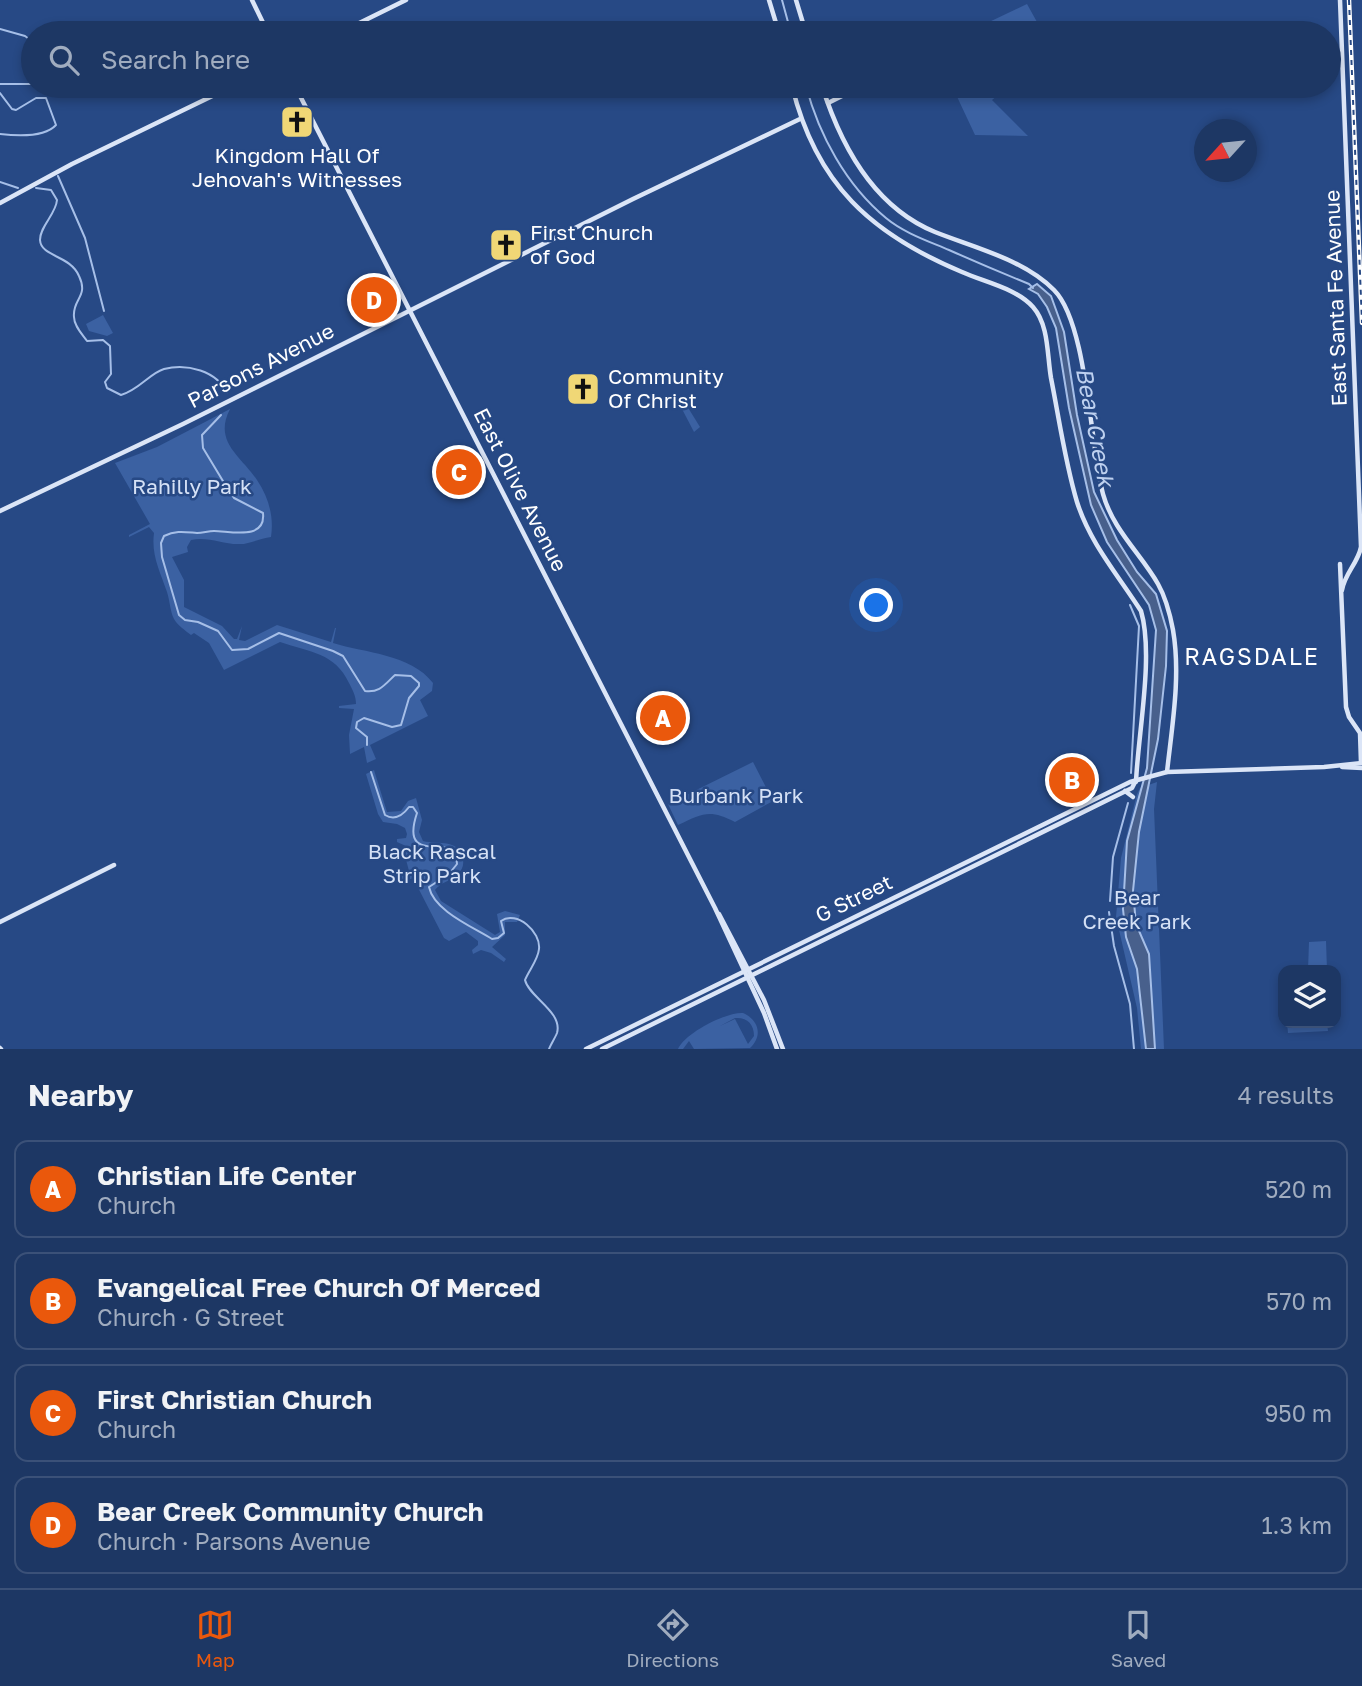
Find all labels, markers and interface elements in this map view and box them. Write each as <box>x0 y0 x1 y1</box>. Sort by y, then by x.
search box <box>21 21 1341 98</box>
icon: search <box>45 41 83 79</box>
text: Search here <box>101 44 250 75</box>
church icon: Kingdom Hall Of Jehovah's Witnesses <box>278 103 316 141</box>
north arrow <box>1194 119 1257 182</box>
place label: Kingdom Hall Of Jehovah's Witnesses <box>192 142 402 192</box>
street label: East Santa Fe Avenue <box>1318 189 1352 407</box>
place label: First Church of God <box>530 219 653 269</box>
church icon: First Church of God <box>487 226 525 264</box>
pin: D <box>351 274 397 326</box>
street label: Parsons Avenue <box>183 317 338 413</box>
place label: Community Of Christ <box>608 363 724 413</box>
water label: Bear Creek <box>1071 365 1122 491</box>
church icon: Community Of Christ <box>564 370 602 408</box>
street label: East Olive Avenue <box>468 403 573 576</box>
pin: C <box>436 446 482 498</box>
park label: Rahilly Park <box>132 473 252 499</box>
your location <box>859 588 893 622</box>
district label: RAGSDALE <box>1184 642 1320 670</box>
pin: A <box>640 692 686 744</box>
pin: B <box>1049 754 1095 806</box>
park label: Burbank Park <box>668 782 804 808</box>
park label: Black Rascal Strip Park <box>368 838 496 888</box>
street label: G Street <box>811 868 896 928</box>
park label: Bear Creek Park <box>1082 884 1192 934</box>
map controls <box>1278 965 1341 1028</box>
button: layers <box>1278 965 1341 1028</box>
text: Nearby <box>28 1077 133 1113</box>
text: 4 results <box>1238 1081 1334 1109</box>
text: Christian Life Center <box>97 1160 356 1191</box>
text: A <box>45 1175 61 1203</box>
text: 520 m <box>1265 1175 1332 1203</box>
text: Church <box>97 1191 176 1219</box>
text: Evangelical Free Church Of Merced <box>97 1272 540 1303</box>
text: B <box>45 1287 61 1315</box>
text: 570 m <box>1266 1287 1332 1315</box>
text: Church · G Street <box>97 1303 285 1331</box>
text: First Christian Church <box>97 1384 372 1415</box>
text: C <box>45 1399 61 1427</box>
text: 950 m <box>1264 1399 1332 1427</box>
text: Church <box>97 1415 176 1443</box>
text: Bear Creek Community Church <box>97 1496 484 1527</box>
text: D <box>45 1511 61 1539</box>
text: 1.3 km <box>1261 1511 1332 1539</box>
text: Church · Parsons Avenue <box>97 1527 371 1555</box>
tab: Map <box>196 1606 235 1671</box>
tab: Directions <box>626 1606 719 1671</box>
tab: Saved <box>1111 1606 1166 1671</box>

